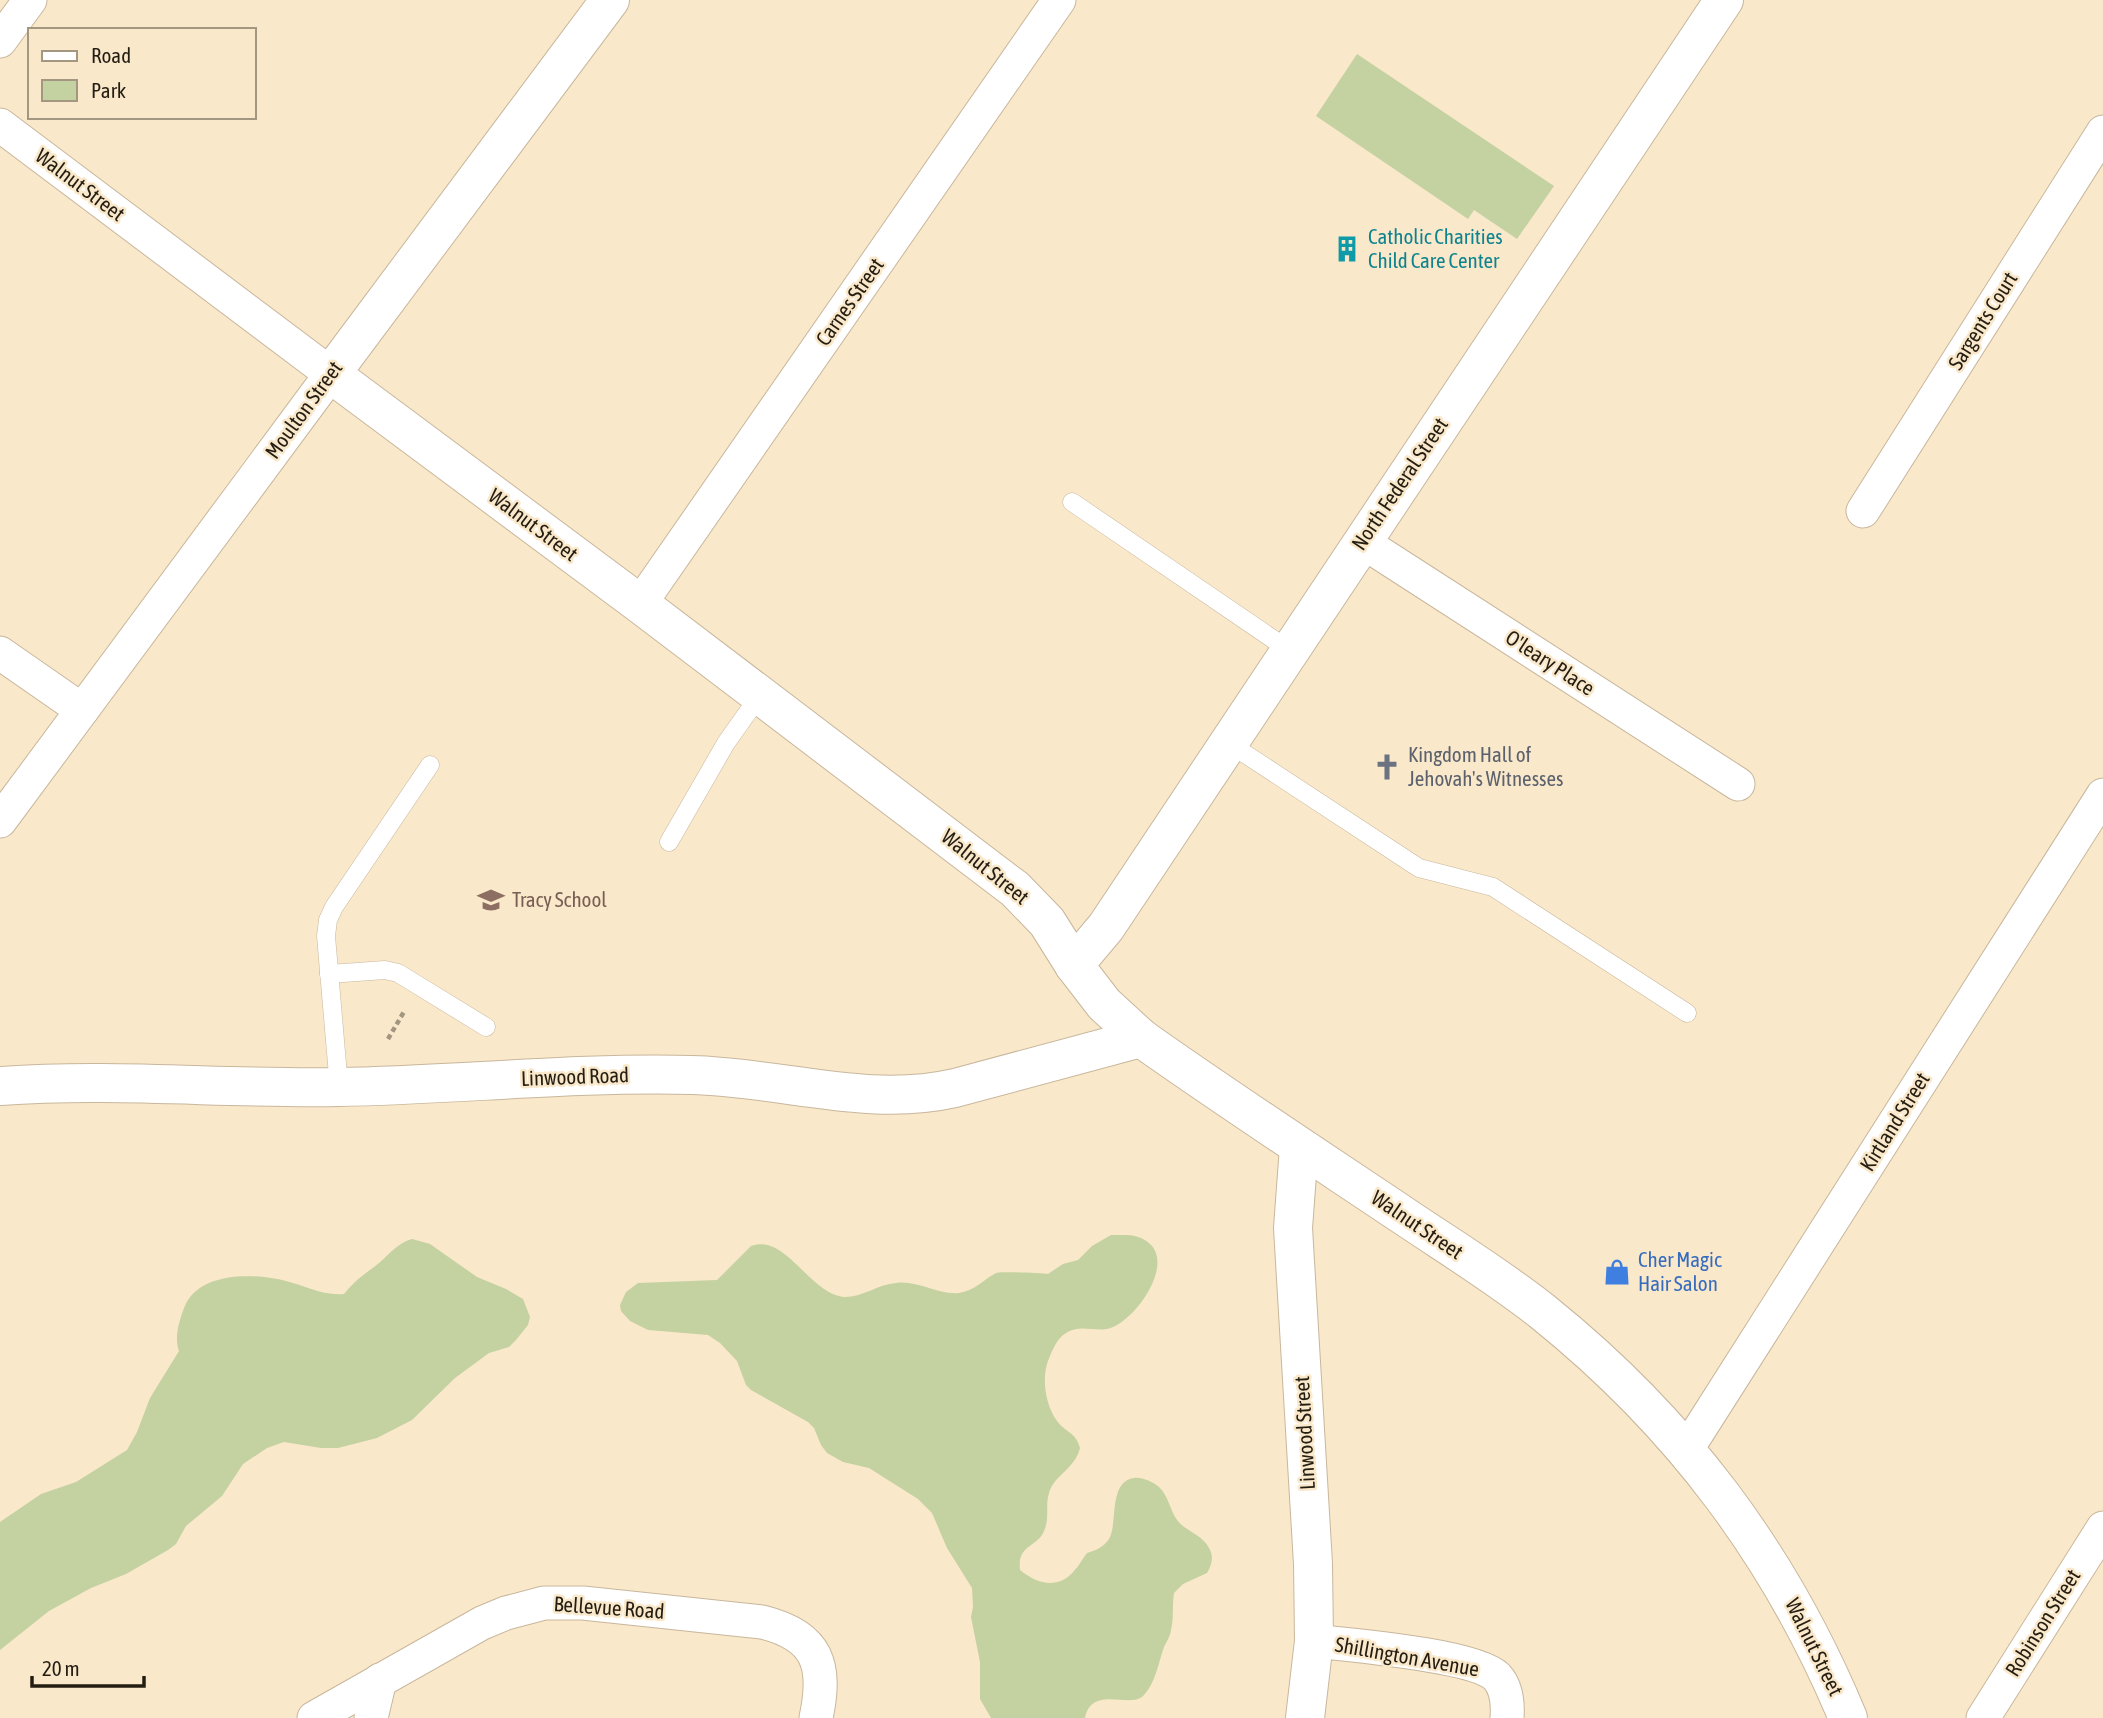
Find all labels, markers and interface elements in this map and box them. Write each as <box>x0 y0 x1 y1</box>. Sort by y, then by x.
legend <box>28 28 256 119</box>
text: Road <box>91 43 131 67</box>
text: Park <box>91 78 126 102</box>
street label: Walnut Street <box>31 143 130 225</box>
place label: Catholic Charities Child Care Center <box>1368 224 1503 272</box>
building icon: Catholic Charities Child Care Center <box>1332 234 1362 264</box>
street label: Carnes Street <box>810 253 888 350</box>
street label: Sargents Court <box>1943 267 2022 374</box>
street label: Moulton Street <box>260 356 347 463</box>
street label: North Federal Street <box>1346 413 1452 554</box>
street label: Walnut Street <box>484 483 583 565</box>
street label: O'leary Place <box>1502 625 1599 700</box>
place label: Kingdom Hall of Jehovah's Witnesses <box>1408 742 1563 790</box>
church icon: Kingdom Hall of Jehovah's Witnesses <box>1372 752 1402 782</box>
street label: Walnut Street <box>937 824 1034 909</box>
school or university icon: Tracy School <box>476 885 506 915</box>
place label: Tracy School <box>512 887 607 911</box>
street label: Linwood Road <box>521 1062 629 1090</box>
street label: Kirtland Street <box>1854 1068 1934 1175</box>
street label: Walnut Street <box>1367 1185 1468 1264</box>
place label: Cher Magic Hair Salon <box>1638 1247 1722 1295</box>
shop icon: Cher Magic Hair Salon <box>1602 1257 1632 1287</box>
street label: Linwood Street <box>1289 1375 1319 1491</box>
street label: Robinson Street <box>2000 1564 2085 1680</box>
street label: Bellevue Road <box>553 1591 665 1623</box>
street label: Walnut Street <box>1781 1594 1849 1699</box>
street label: Shillington Avenue <box>1333 1632 1481 1681</box>
scale bar <box>32 1644 144 1688</box>
text: 20 m <box>42 1656 80 1680</box>

